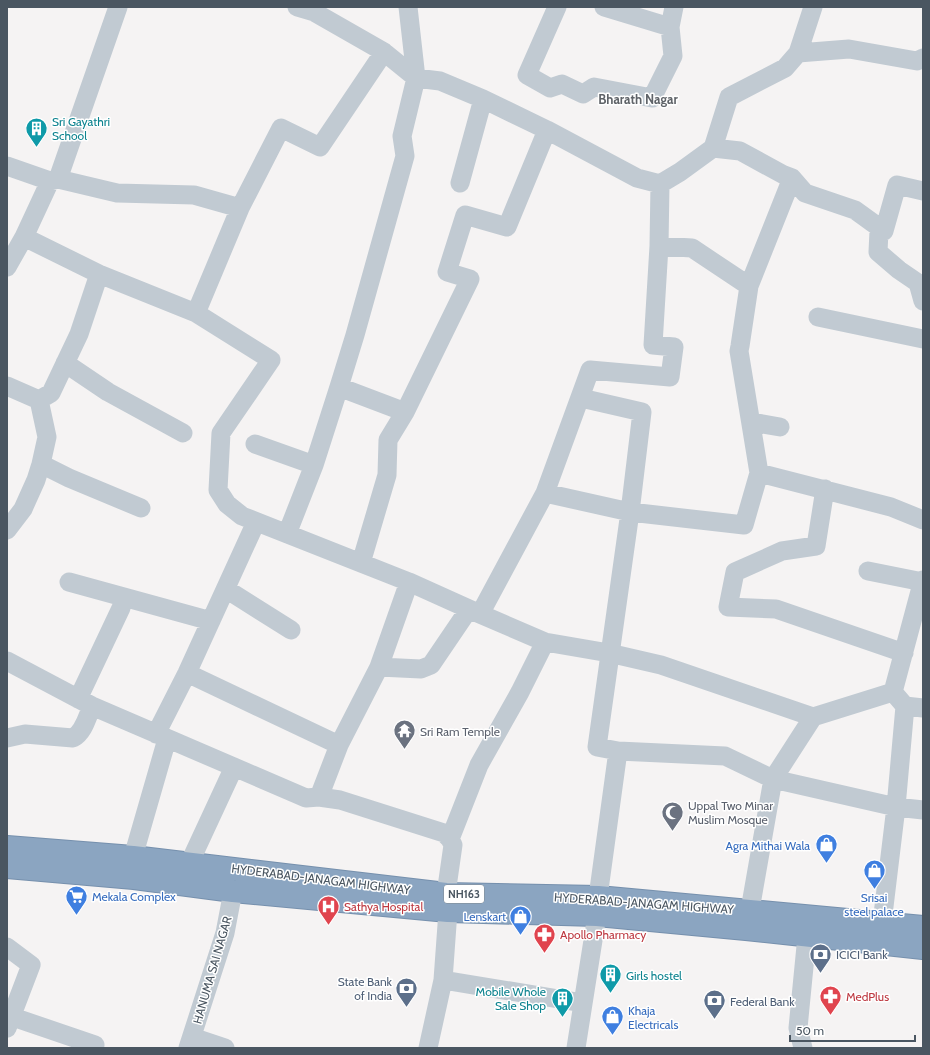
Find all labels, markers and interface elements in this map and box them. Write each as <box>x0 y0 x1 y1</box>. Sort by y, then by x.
district label: Bharath Nagar <box>598 91 679 107</box>
place label: Sri Gayathri School <box>52 114 110 143</box>
building icon: Sri Gayathri School <box>23 115 49 148</box>
temple icon: Sri Ram Temple <box>391 718 417 751</box>
place label: Sri Ram Temple <box>420 724 500 739</box>
place label: Uppal Two Minar Muslim Mosque <box>688 798 773 827</box>
mosque icon: Uppal Two Minar Muslim Mosque <box>659 799 685 832</box>
shop icon: Agra Mithai Wala <box>813 832 839 865</box>
place label: Agra Mithai Wala <box>726 838 810 853</box>
shop icon: Srisai steel palace <box>861 857 887 890</box>
street label: HYDERABAD-JANAGAM HIGHWAY <box>231 861 411 897</box>
supermarket icon: Mekala Complex <box>63 883 89 916</box>
road number: NH163 <box>444 885 484 903</box>
place label: Mekala Complex <box>92 889 176 904</box>
street label: HYDERABAD-JANAGAM HIGHWAY <box>554 889 735 917</box>
place label: Srisai steel palace <box>844 890 904 919</box>
hospital icon: Sathya Hospital <box>315 893 341 926</box>
place label: Sathya Hospital <box>344 899 423 914</box>
shop icon: Lenskart <box>508 903 534 936</box>
place label: Lenskart <box>463 909 506 924</box>
street label: HANUMA SAI NAGAR <box>189 914 235 1026</box>
pharmacy icon: Apollo Pharmacy <box>531 921 557 954</box>
place label: Apollo Pharmacy <box>560 927 646 942</box>
bank icon: ICICI Bank <box>807 941 833 974</box>
place label: ICICI Bank <box>836 947 888 962</box>
building icon: Girls hostel <box>598 962 624 995</box>
place label: Girls hostel <box>626 968 682 983</box>
place label: State Bank of India <box>338 974 393 1003</box>
bank icon: State Bank of India <box>394 975 420 1008</box>
pharmacy icon: MedPlus <box>817 983 843 1016</box>
place label: Mobile Whole Sale Shop <box>476 984 546 1013</box>
building icon: Mobile Whole Sale Shop <box>549 985 575 1018</box>
bank icon: Federal Bank <box>701 988 727 1021</box>
place label: MedPlus <box>846 989 889 1004</box>
place label: Federal Bank <box>730 994 795 1009</box>
place label: Khaja Electricals <box>628 1003 678 1032</box>
shop icon: Khaja Electricals <box>599 1004 625 1037</box>
scale bar <box>790 1017 915 1043</box>
text: 50 m <box>796 1023 824 1038</box>

